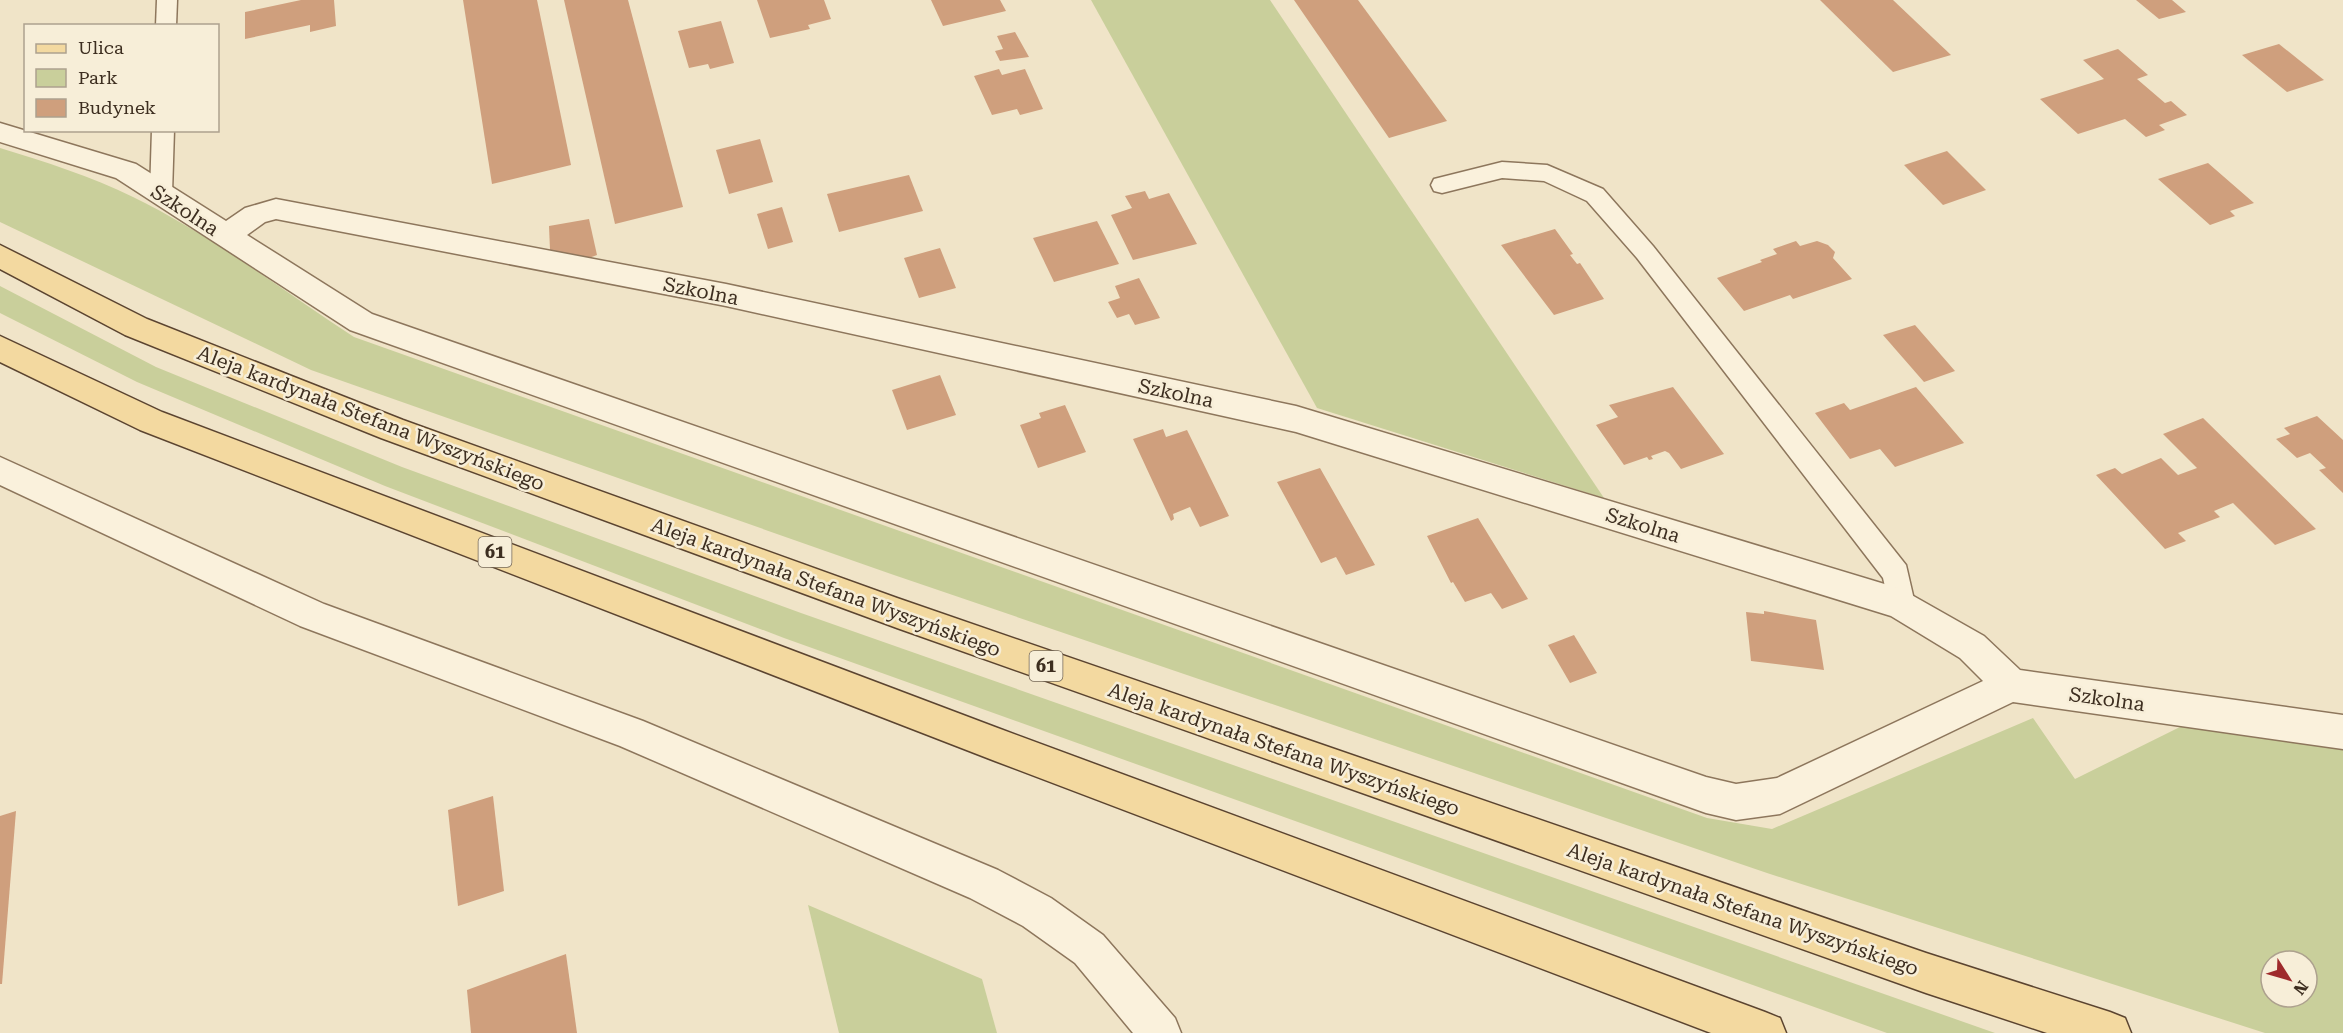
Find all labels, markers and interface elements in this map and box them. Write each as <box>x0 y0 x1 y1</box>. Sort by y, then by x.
legend <box>24 24 219 132</box>
text: Ulica <box>78 37 124 58</box>
text: Park <box>78 67 118 88</box>
text: Budynek <box>78 97 156 118</box>
street label: Szkolna <box>147 179 224 241</box>
street label: Szkolna <box>661 272 741 310</box>
street label: Aleja kardynała Stefana Wyszyńskiego <box>194 340 548 496</box>
street label: Szkolna <box>1136 373 1216 413</box>
street label: Szkolna <box>1603 502 1683 548</box>
street label: Aleja kardynała Stefana Wyszyńskiego <box>648 512 1004 662</box>
road number: 61 <box>478 537 512 567</box>
road number: 61 <box>1030 651 1062 681</box>
street label: Aleja kardynała Stefana Wyszyńskiego <box>1105 677 1463 821</box>
street label: Szkolna <box>2068 682 2147 716</box>
street label: Aleja kardynała Stefana Wyszyńskiego <box>1564 837 1922 981</box>
north arrow <box>2259 949 2319 1009</box>
text: N <box>2289 977 2312 998</box>

